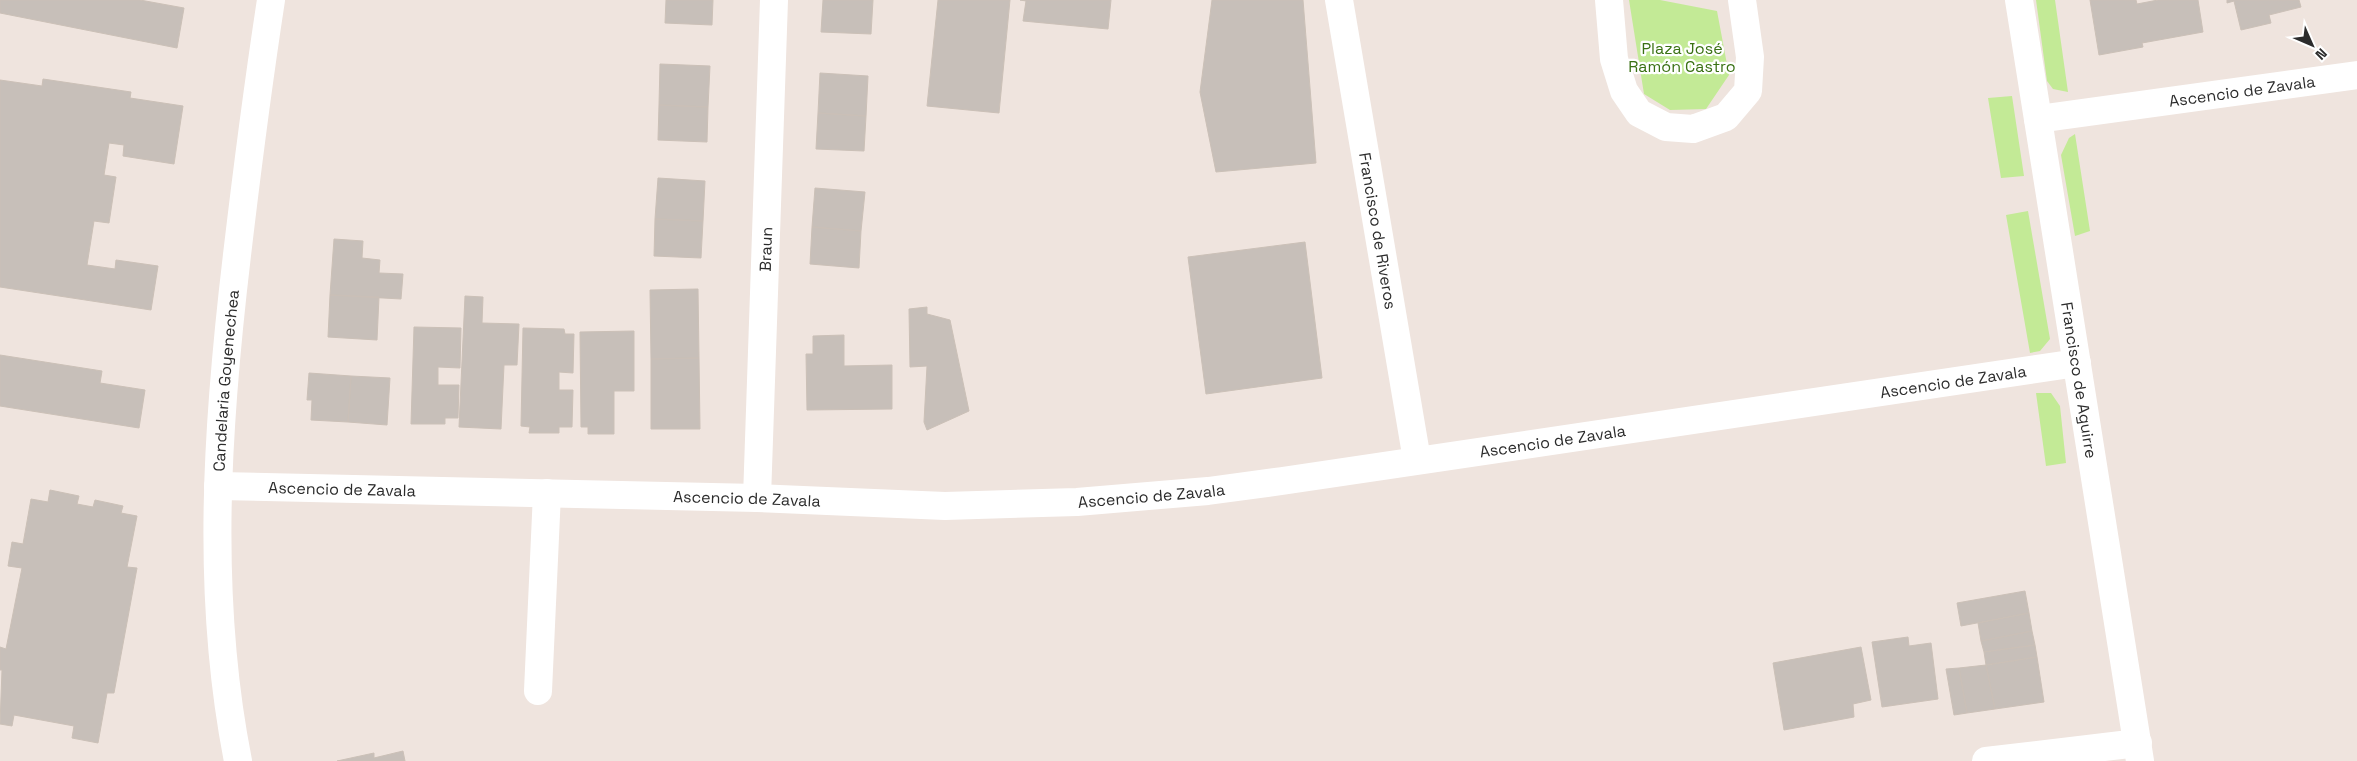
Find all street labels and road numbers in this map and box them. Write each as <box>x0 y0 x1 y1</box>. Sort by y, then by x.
street label: Ascencio de Zavala <box>2168 70 2317 111</box>
street label: Francisco de Riveros <box>1354 151 1402 311</box>
street label: Braun <box>754 226 777 272</box>
street label: Candelaria Goyenechea <box>208 288 243 472</box>
street label: Francisco de Aguirre <box>2057 301 2102 460</box>
street label: Ascencio de Zavala <box>1879 360 2028 403</box>
street label: Ascencio de Zavala <box>1478 420 1627 462</box>
street label: Ascencio de Zavala <box>268 477 416 501</box>
street label: Ascencio de Zavala <box>1077 478 1226 512</box>
street label: Ascencio de Zavala <box>673 486 821 511</box>

